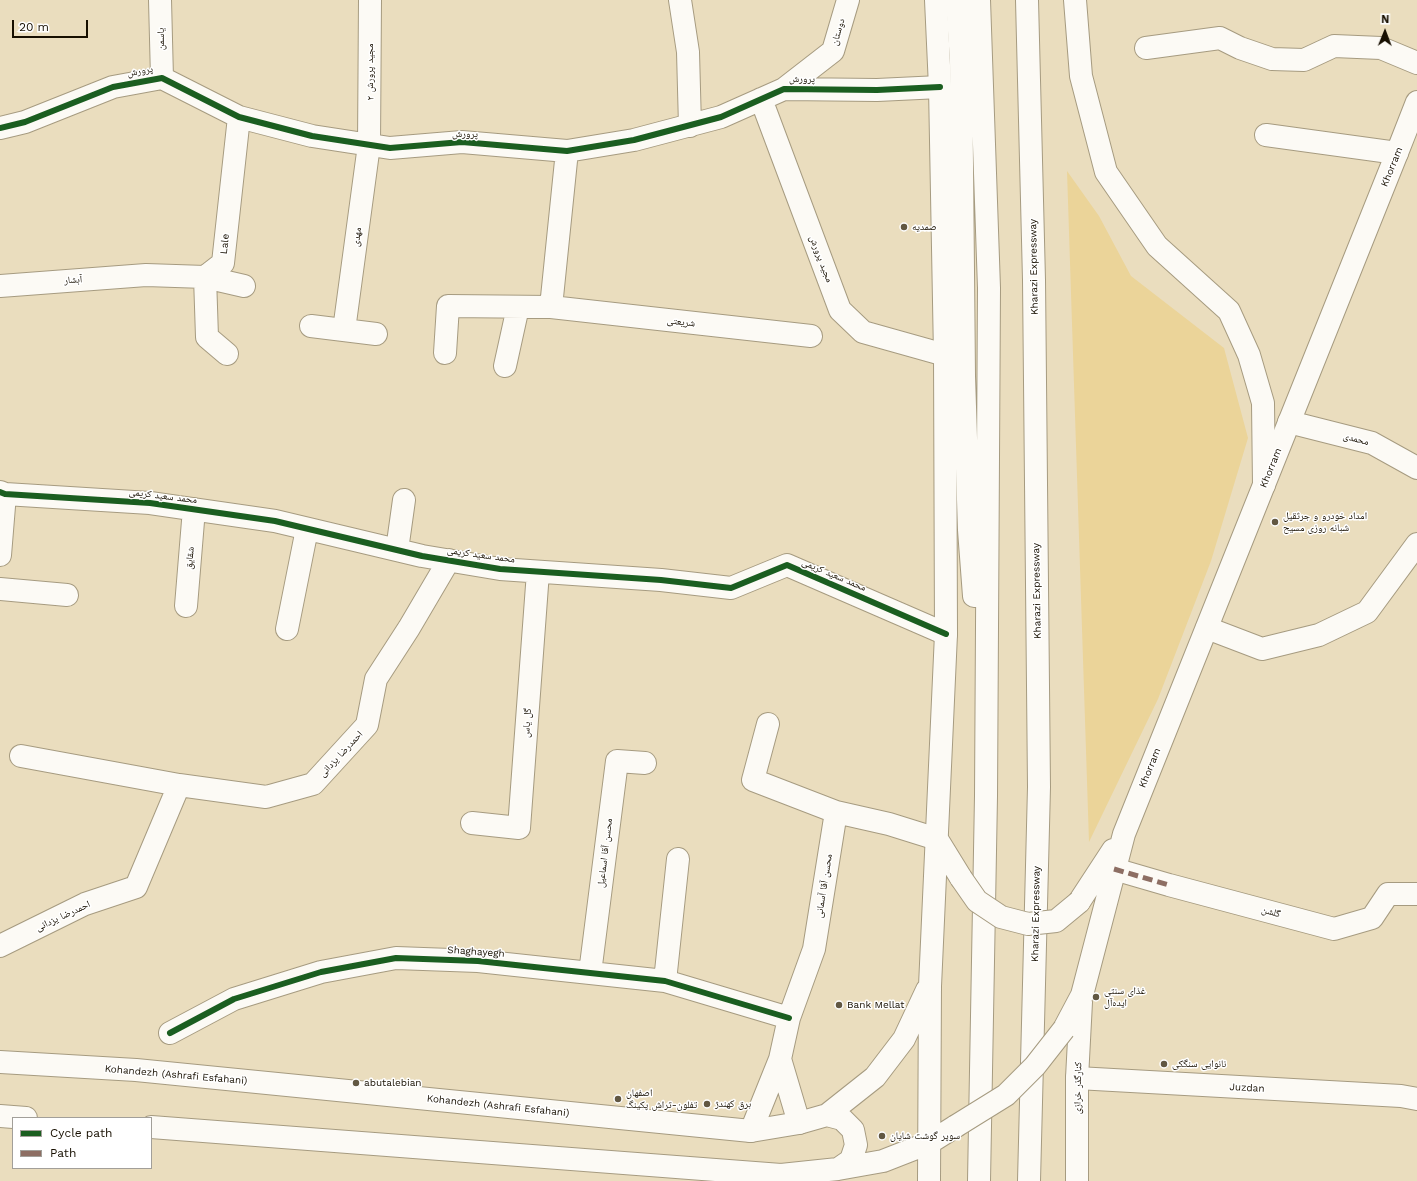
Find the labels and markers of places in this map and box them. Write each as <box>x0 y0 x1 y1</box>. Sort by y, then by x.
place label: صمدیه <box>912 221 937 233</box>
marker: صمدیه <box>899 222 909 232</box>
place label: امداد خودرو و جرثقیل شبانه روزی مسیح <box>1283 510 1367 534</box>
marker: امداد خودرو و جرثقیل شبانه روزی مسیح <box>1270 517 1280 527</box>
place label: غذای سنتی ایده‌آل <box>1104 985 1146 1008</box>
marker: غذای سنتی ایده‌آل <box>1091 992 1101 1002</box>
place label: Bank Mellat <box>847 999 904 1011</box>
marker: Bank Mellat <box>834 1000 844 1010</box>
place label: نانوایی سنگکی <box>1172 1058 1226 1070</box>
marker: نانوایی سنگکی <box>1159 1059 1169 1069</box>
place label: abutalebian <box>364 1077 422 1089</box>
marker: abutalebian <box>351 1078 361 1088</box>
place label: اصفهان تفلون-تراش پکینگ <box>626 1087 697 1110</box>
marker: اصفهان تفلون-تراش پکینگ <box>613 1094 623 1104</box>
place label: برق کهندژ <box>715 1098 751 1110</box>
marker: برق کهندژ <box>702 1099 712 1109</box>
place label: سوپر گوشت شایان <box>890 1130 960 1142</box>
marker: سوپر گوشت شایان <box>877 1131 887 1141</box>

